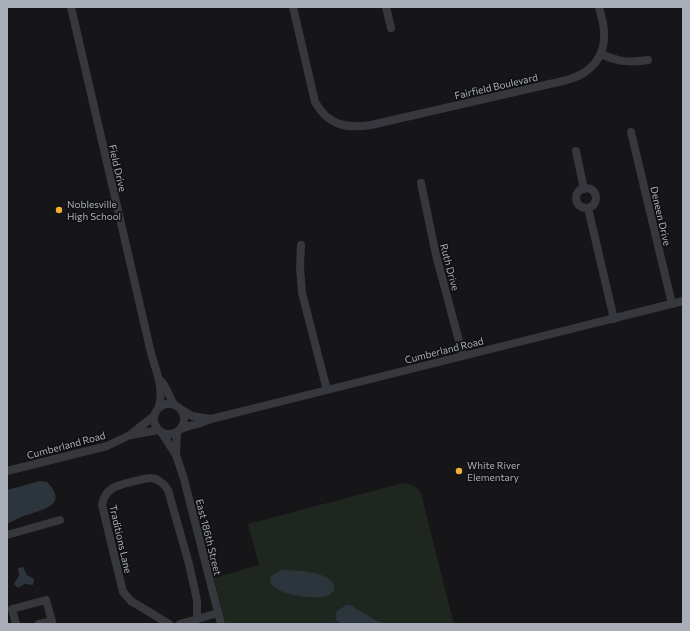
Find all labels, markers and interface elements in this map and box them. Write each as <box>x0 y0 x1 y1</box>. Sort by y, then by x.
street label: Fairfield Boulevard <box>453 71 539 101</box>
street label: Field Drive <box>107 143 129 193</box>
street label: Deneen Drive <box>648 185 674 247</box>
place label: Noblesville High School <box>67 198 121 222</box>
marker: Noblesville High School <box>54 205 64 215</box>
street label: Ruth Drive <box>438 242 462 292</box>
street label: Cumberland Road <box>403 334 485 366</box>
street label: Cumberland Road <box>25 429 107 461</box>
place label: White River Elementary <box>467 459 520 483</box>
marker: White River Elementary <box>454 466 464 476</box>
street label: East 186th Street <box>194 498 224 576</box>
street label: Traditions Lane <box>107 504 135 574</box>

